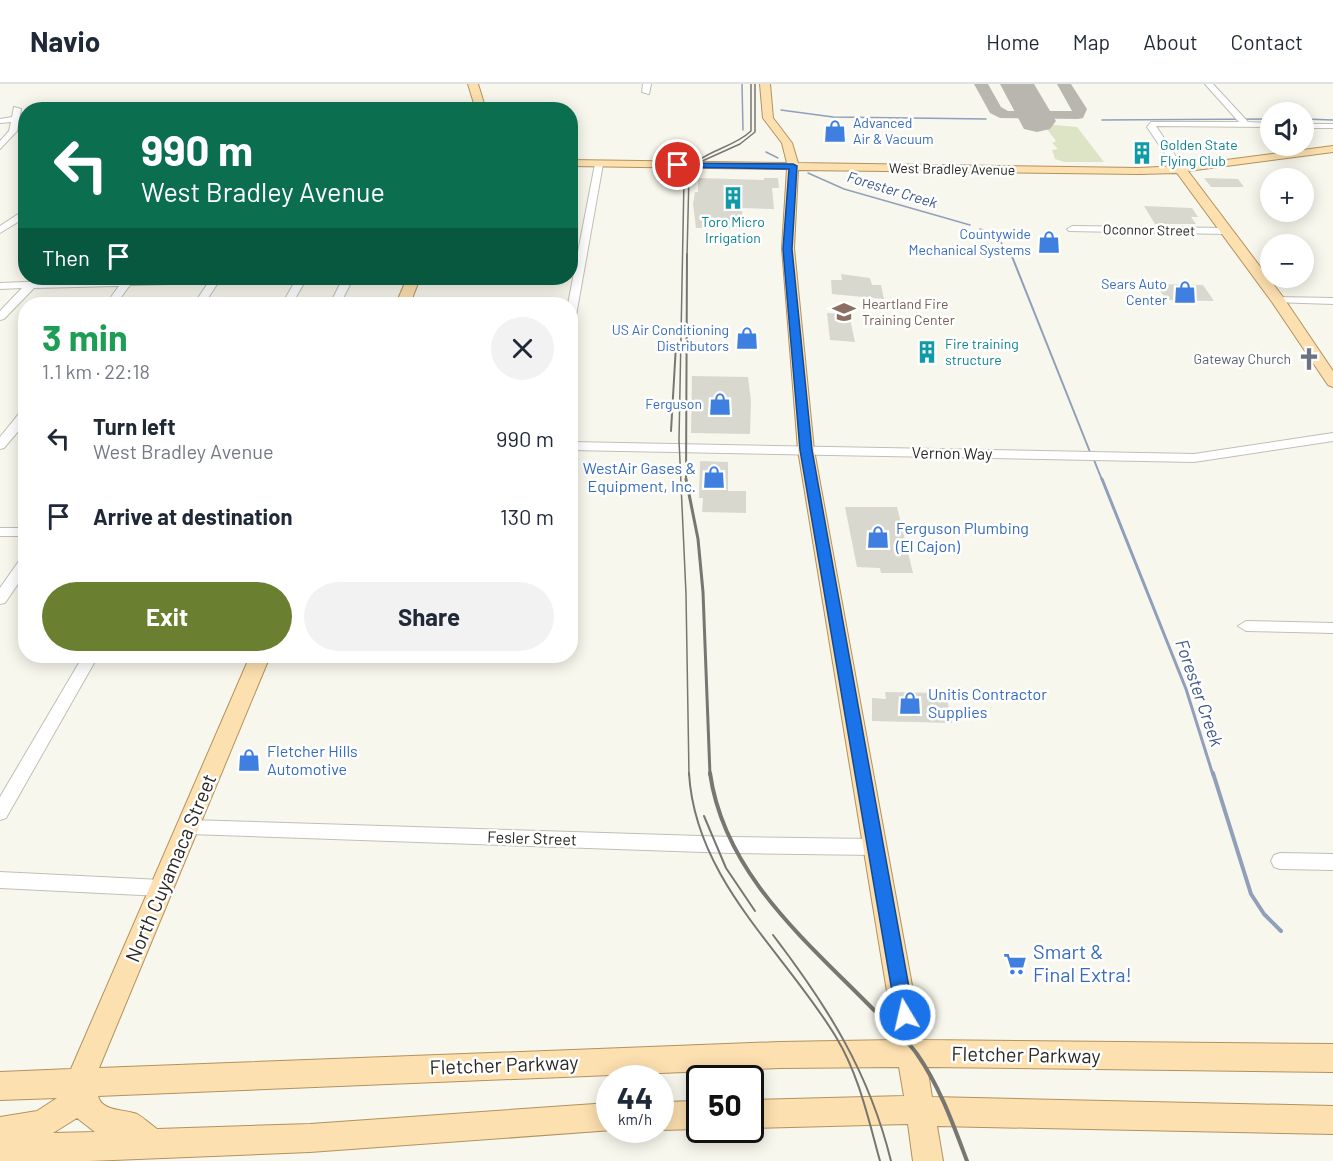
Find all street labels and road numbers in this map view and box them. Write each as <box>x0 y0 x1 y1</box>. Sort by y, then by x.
street label: West Bradley Avenue <box>889 159 1015 178</box>
street label: Oconnor Street <box>1103 220 1195 239</box>
street label: Vernon Way <box>911 442 993 463</box>
street label: North Cuyamaca Street <box>120 770 221 965</box>
street label: Fesler Street <box>487 826 577 849</box>
street label: Fletcher Parkway <box>951 1041 1101 1067</box>
street label: Fletcher Parkway <box>429 1049 579 1079</box>

